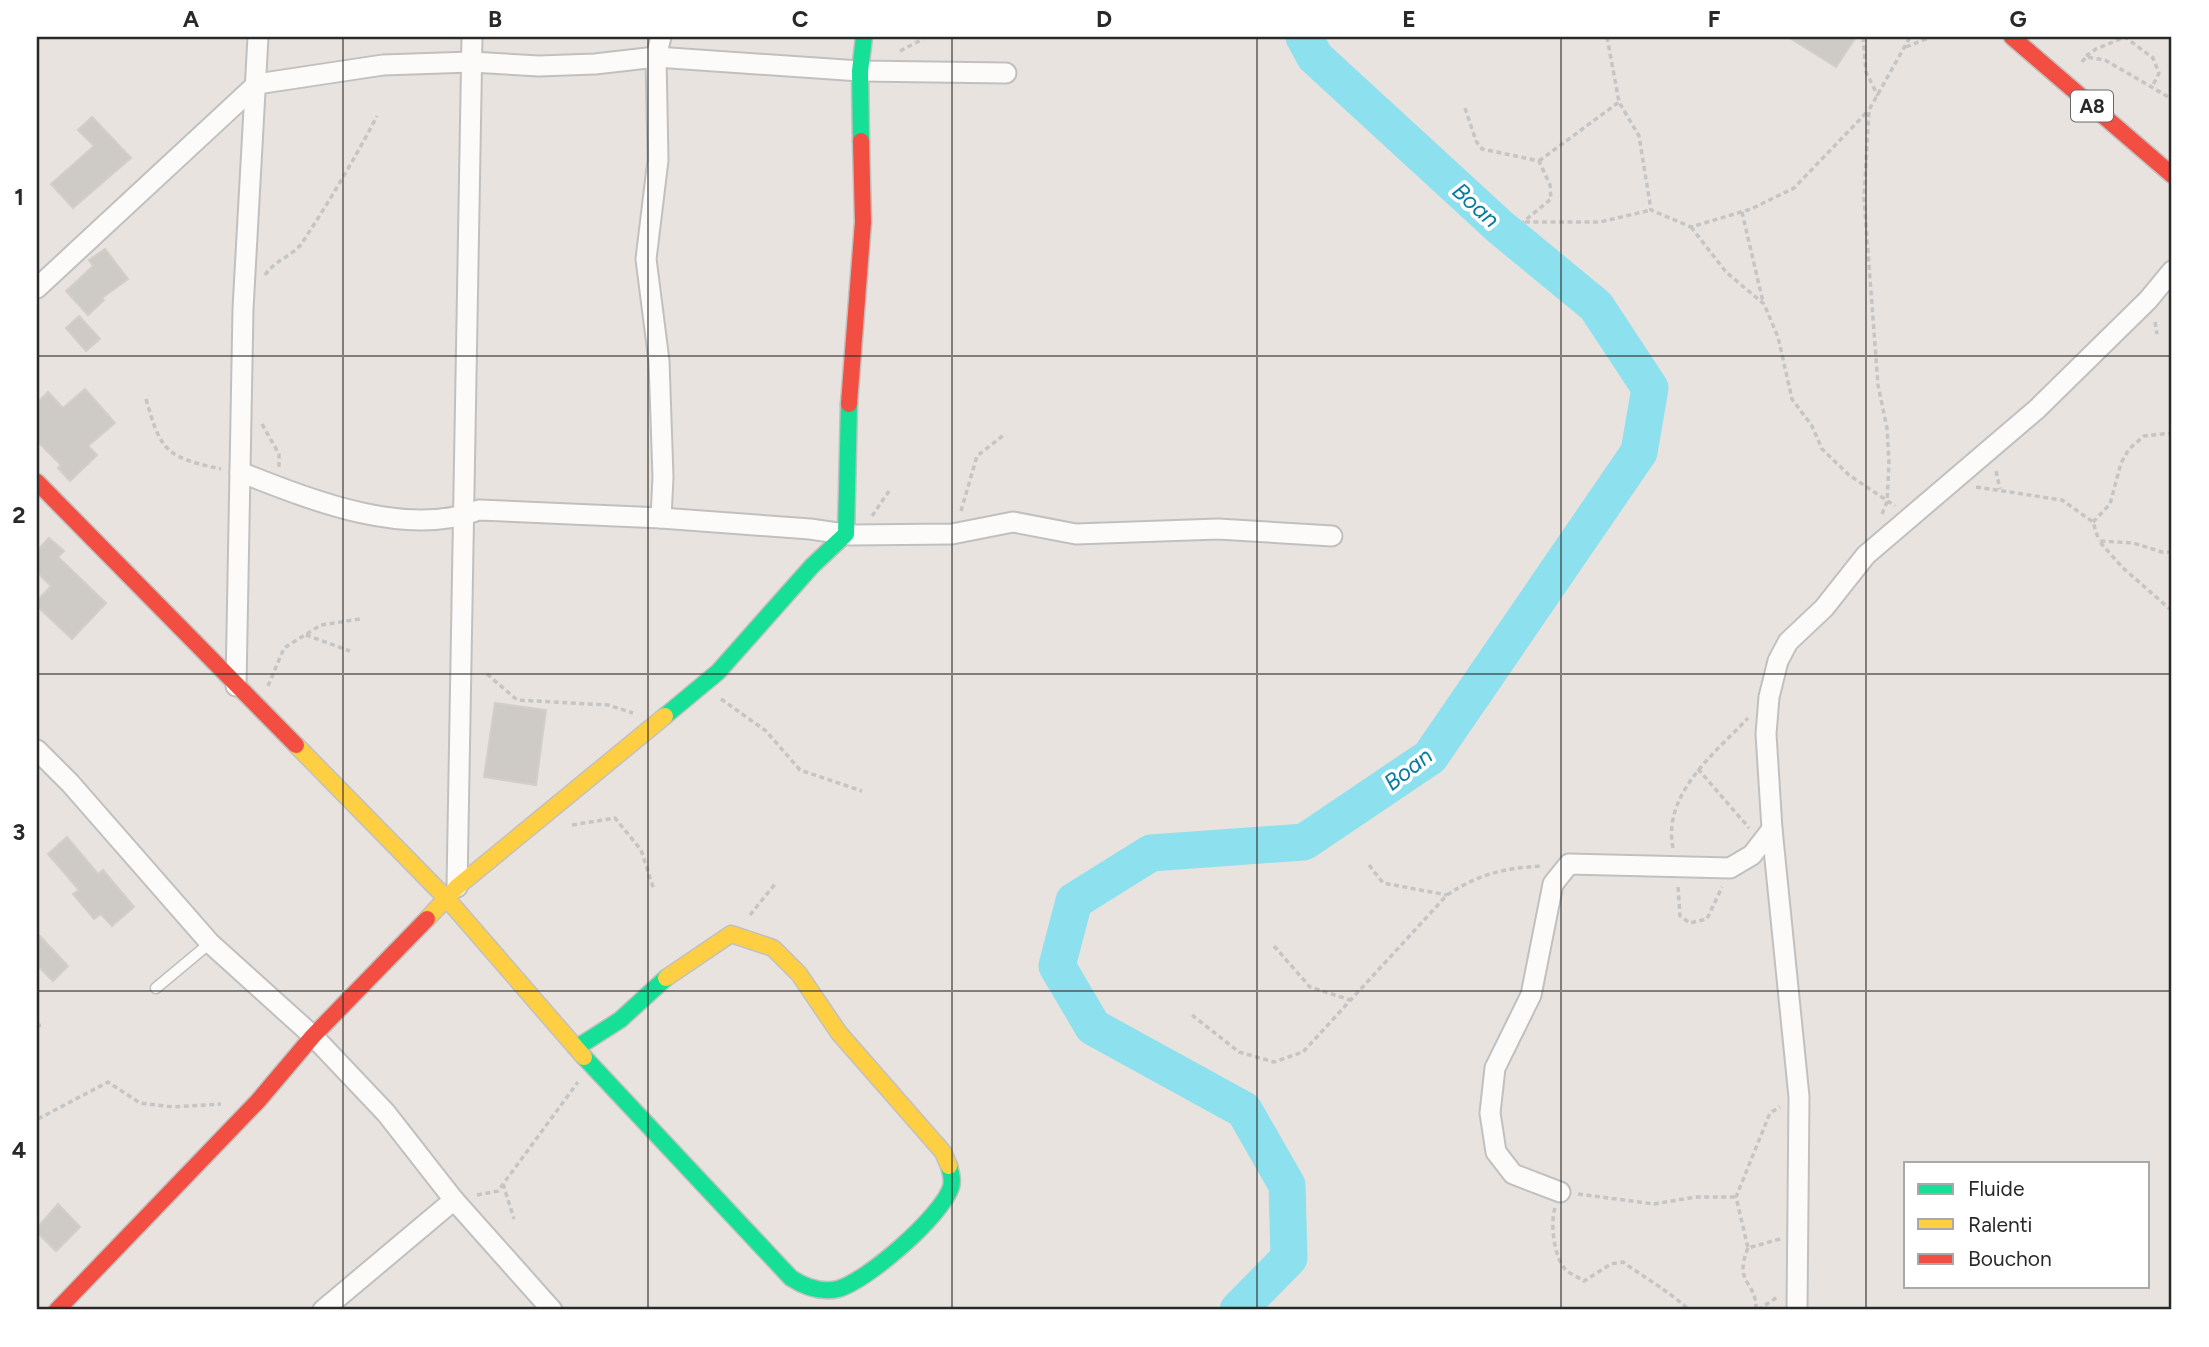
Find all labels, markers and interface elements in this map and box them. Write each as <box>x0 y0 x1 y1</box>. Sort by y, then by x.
text: A <box>183 5 200 33</box>
text: B <box>488 5 502 33</box>
text: C <box>792 5 809 33</box>
text: D <box>1096 5 1112 33</box>
text: E <box>1402 5 1416 33</box>
text: F <box>1708 5 1721 33</box>
text: G <box>2009 5 2027 33</box>
road number: A8 <box>2071 90 2113 122</box>
water label: Boan <box>1447 177 1505 233</box>
text: 1 <box>14 183 24 211</box>
text: 2 <box>12 501 26 529</box>
water label: Boan <box>1378 741 1438 797</box>
text: 3 <box>13 818 25 846</box>
text: 4 <box>12 1136 26 1164</box>
legend <box>1904 1162 2150 1288</box>
text: Fluide <box>1968 1176 2024 1201</box>
text: Ralenti <box>1968 1212 2032 1237</box>
text: Bouchon <box>1968 1246 2052 1271</box>

